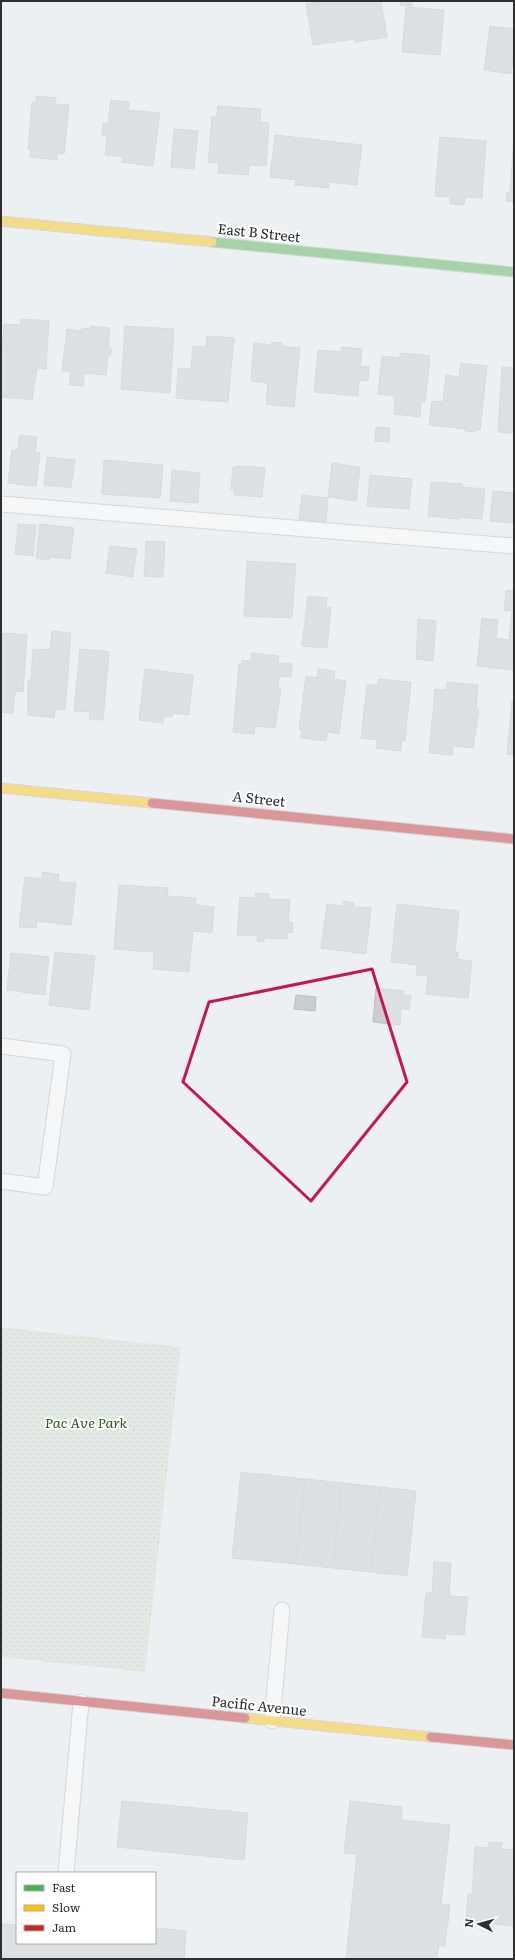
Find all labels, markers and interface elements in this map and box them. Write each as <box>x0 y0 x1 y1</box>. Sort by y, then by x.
street label: East B Street <box>217 218 302 246</box>
street label: A Street <box>232 785 287 811</box>
park label: Pac Ave Park <box>45 1412 128 1432</box>
street label: Pacific Avenue <box>211 1690 308 1720</box>
legend <box>16 1872 156 1944</box>
text: Fast <box>52 1878 76 1896</box>
text: Slow <box>52 1898 81 1916</box>
north arrow <box>459 1904 499 1944</box>
text: N <box>460 1917 476 1928</box>
text: Jam <box>52 1918 77 1936</box>

